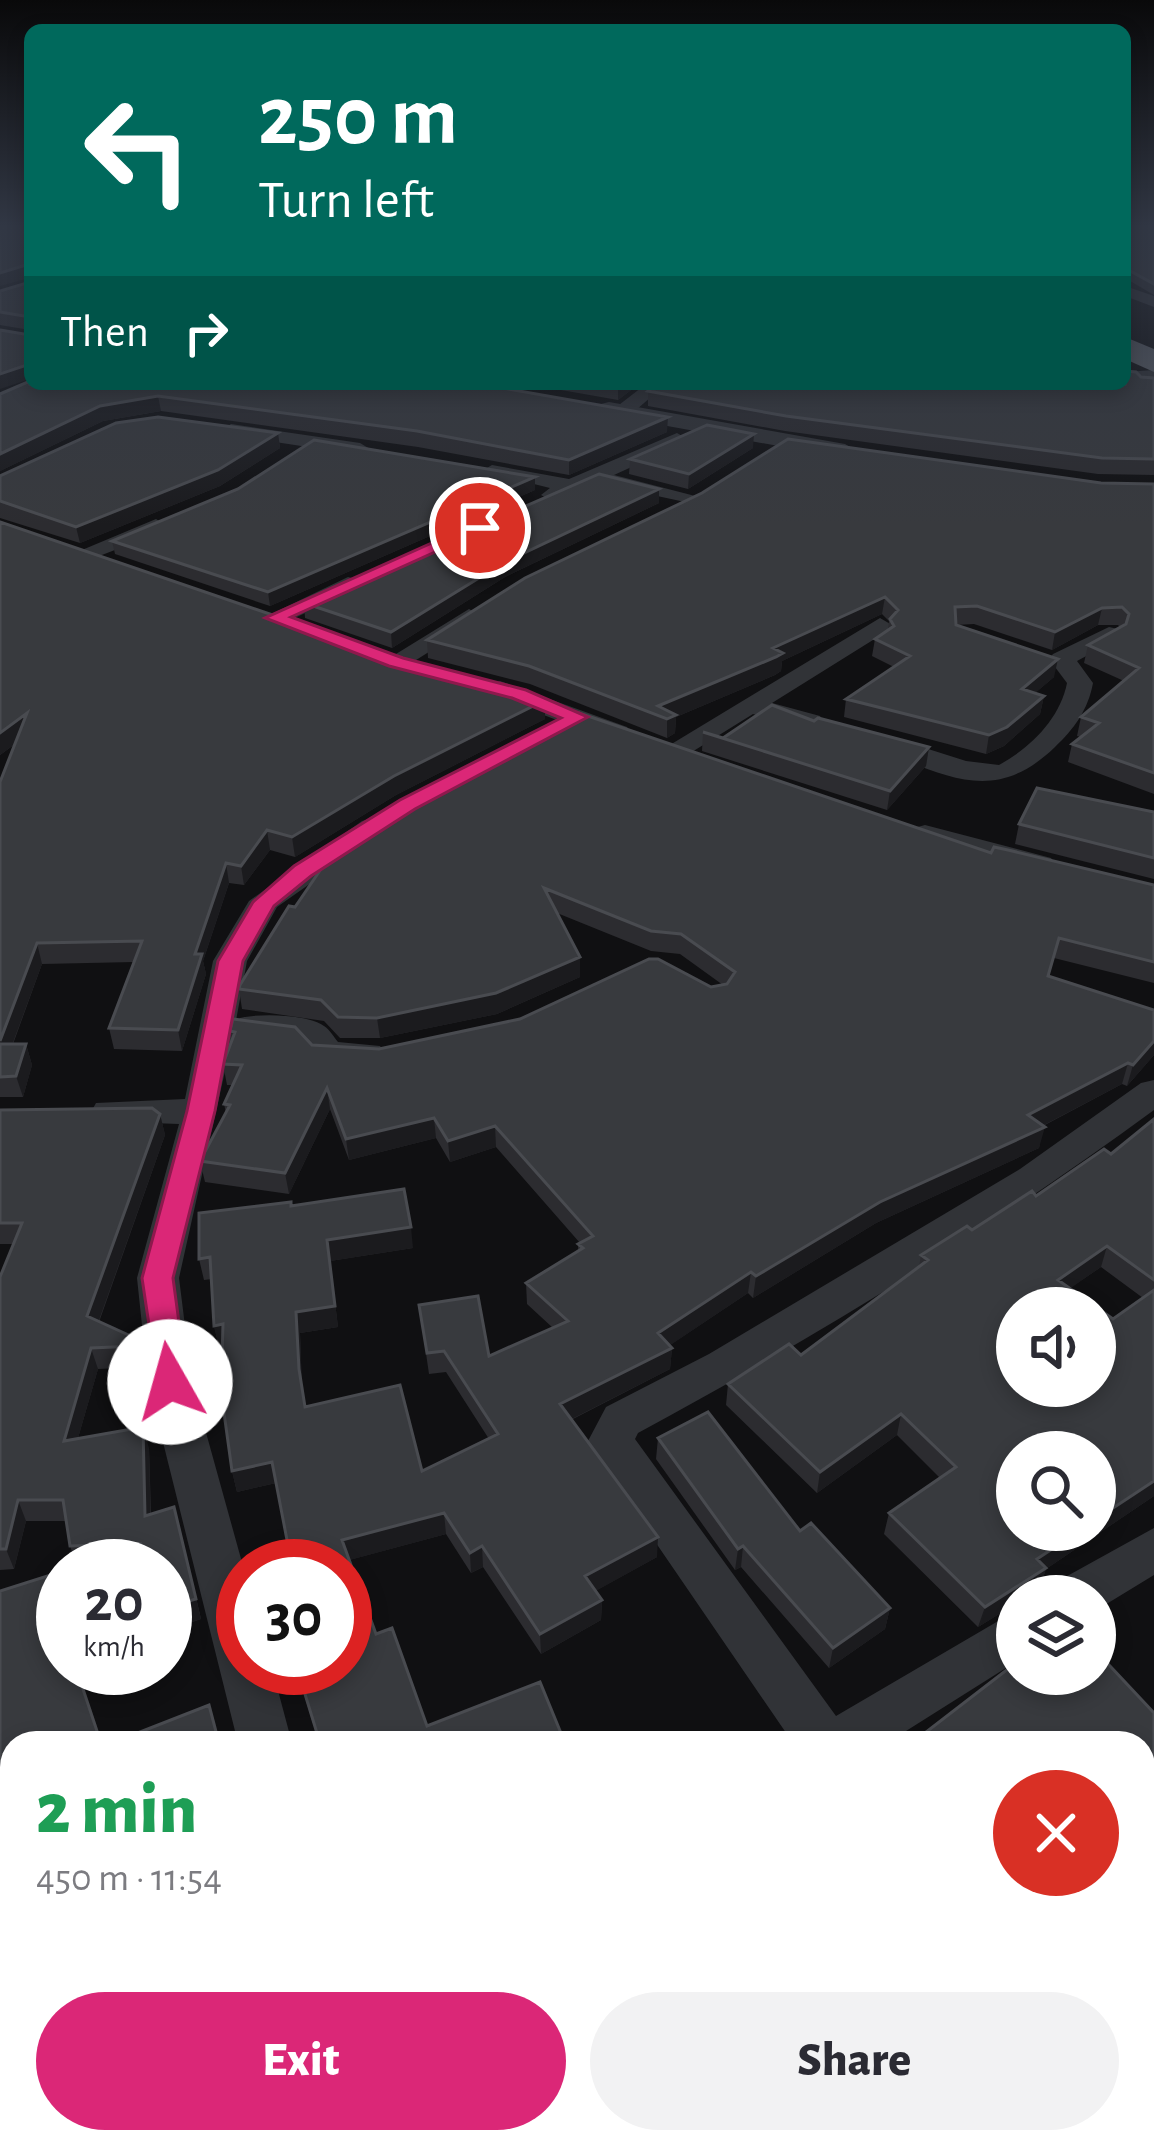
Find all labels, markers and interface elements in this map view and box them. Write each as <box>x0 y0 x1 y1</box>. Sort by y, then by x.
icon: left <box>60 72 216 228</box>
text: 250 m <box>258 76 458 160</box>
text: Turn left <box>258 174 434 228</box>
icon: right <box>173 300 239 366</box>
text: Then <box>60 310 149 355</box>
pin <box>429 477 531 579</box>
icon: arrive <box>447 495 513 561</box>
map controls <box>996 1287 1116 1695</box>
button: sound <box>996 1287 1116 1407</box>
position arrow <box>107 1319 233 1445</box>
button: search <box>996 1431 1116 1551</box>
speed limit sign: 30 <box>216 1539 372 1695</box>
text: 20 <box>84 1572 144 1632</box>
button: layers <box>996 1575 1116 1695</box>
text: km/h <box>83 1632 145 1662</box>
button: close <box>993 1770 1119 1896</box>
text: 2 min <box>36 1774 197 1846</box>
text: 450 m · 11:54 <box>36 1859 222 1898</box>
button: Exit <box>36 1992 566 2130</box>
button: Share <box>590 1992 1119 2130</box>

